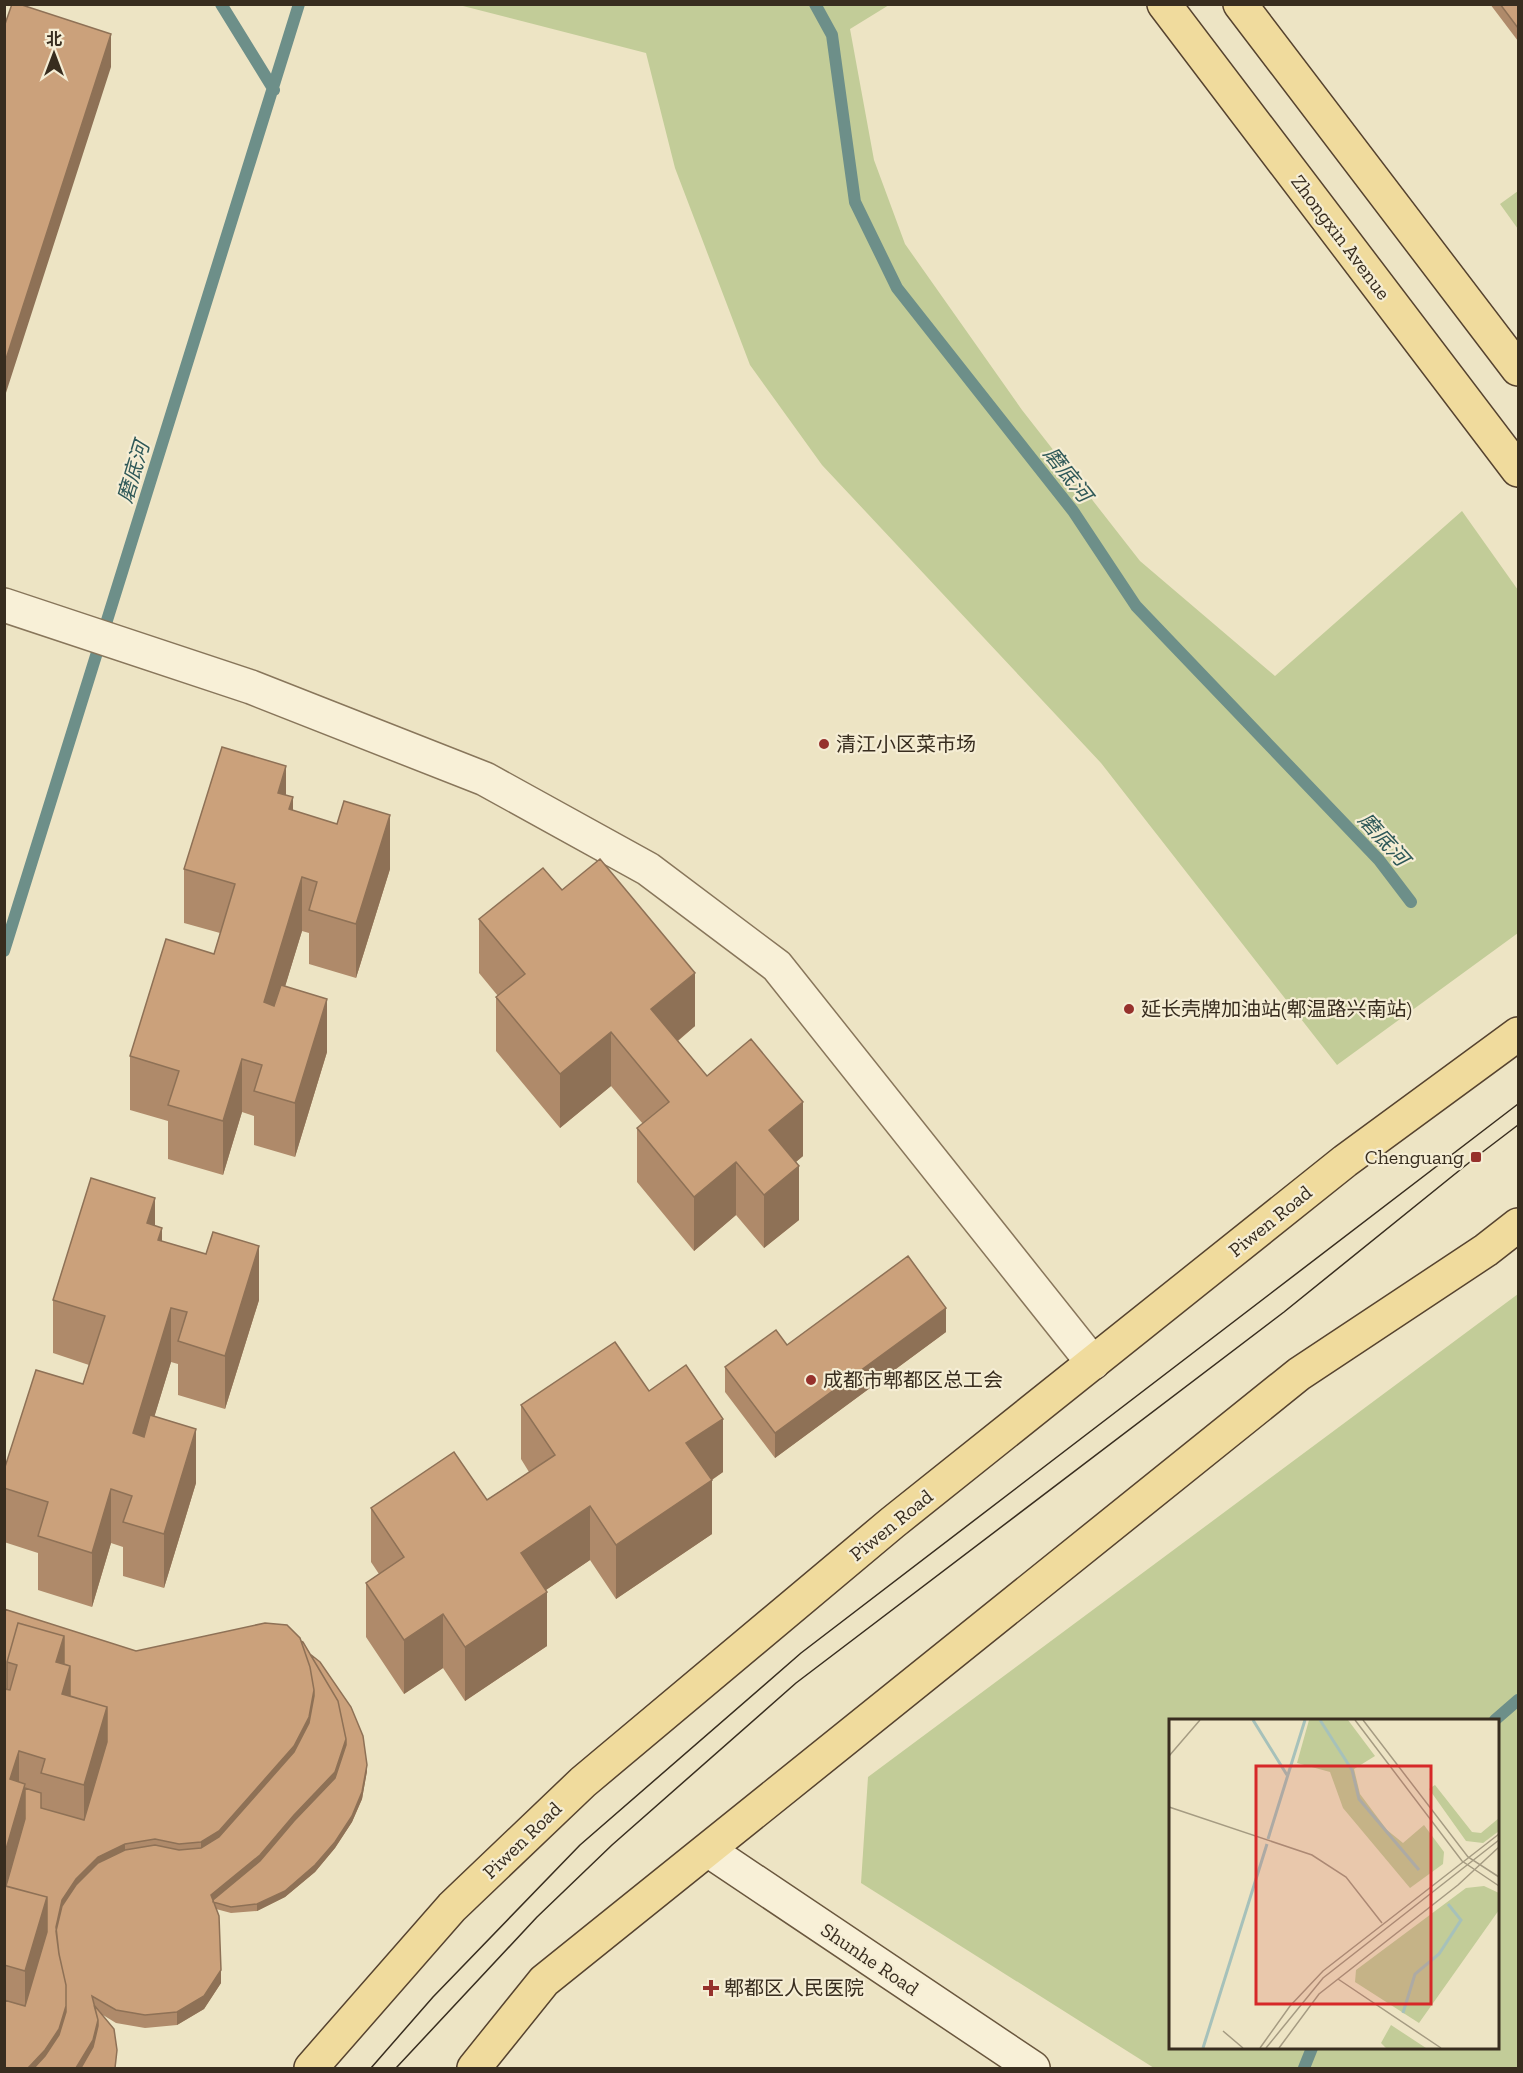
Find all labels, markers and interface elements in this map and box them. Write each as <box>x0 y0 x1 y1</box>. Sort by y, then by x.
north arrow <box>24 24 84 84</box>
text: 北 <box>46 30 62 49</box>
street label: Zhongxin Avenue <box>1286 170 1396 304</box>
water label: 磨底河 <box>112 434 155 506</box>
water label: 磨底河 <box>1039 441 1100 510</box>
place label: 清江小区菜市场 <box>836 732 976 756</box>
marker: 清江小区菜市场 <box>817 737 831 751</box>
water label: 磨底河 <box>1354 807 1417 874</box>
place label: 延长壳牌加油站(郫温路兴南站) <box>1141 997 1412 1021</box>
marker: 延长壳牌加油站(郫温路兴南站) <box>1122 1002 1136 1016</box>
place label: Chenguang <box>1365 1145 1464 1169</box>
marker: Chenguang <box>1469 1150 1483 1164</box>
street label: Piwen Road <box>1223 1180 1317 1262</box>
place label: 成都市郫都区总工会 <box>823 1368 1003 1392</box>
marker: 成都市郫都区总工会 <box>804 1373 818 1387</box>
street label: Piwen Road <box>844 1484 938 1566</box>
inset map <box>1169 1719 1499 2049</box>
street label: Piwen Road <box>478 1797 566 1883</box>
street label: Shunhe Road <box>817 1918 923 2000</box>
place label: 郫都区人民医院 <box>724 1976 864 2000</box>
marker: 郫都区人民医院 <box>702 1979 720 1997</box>

